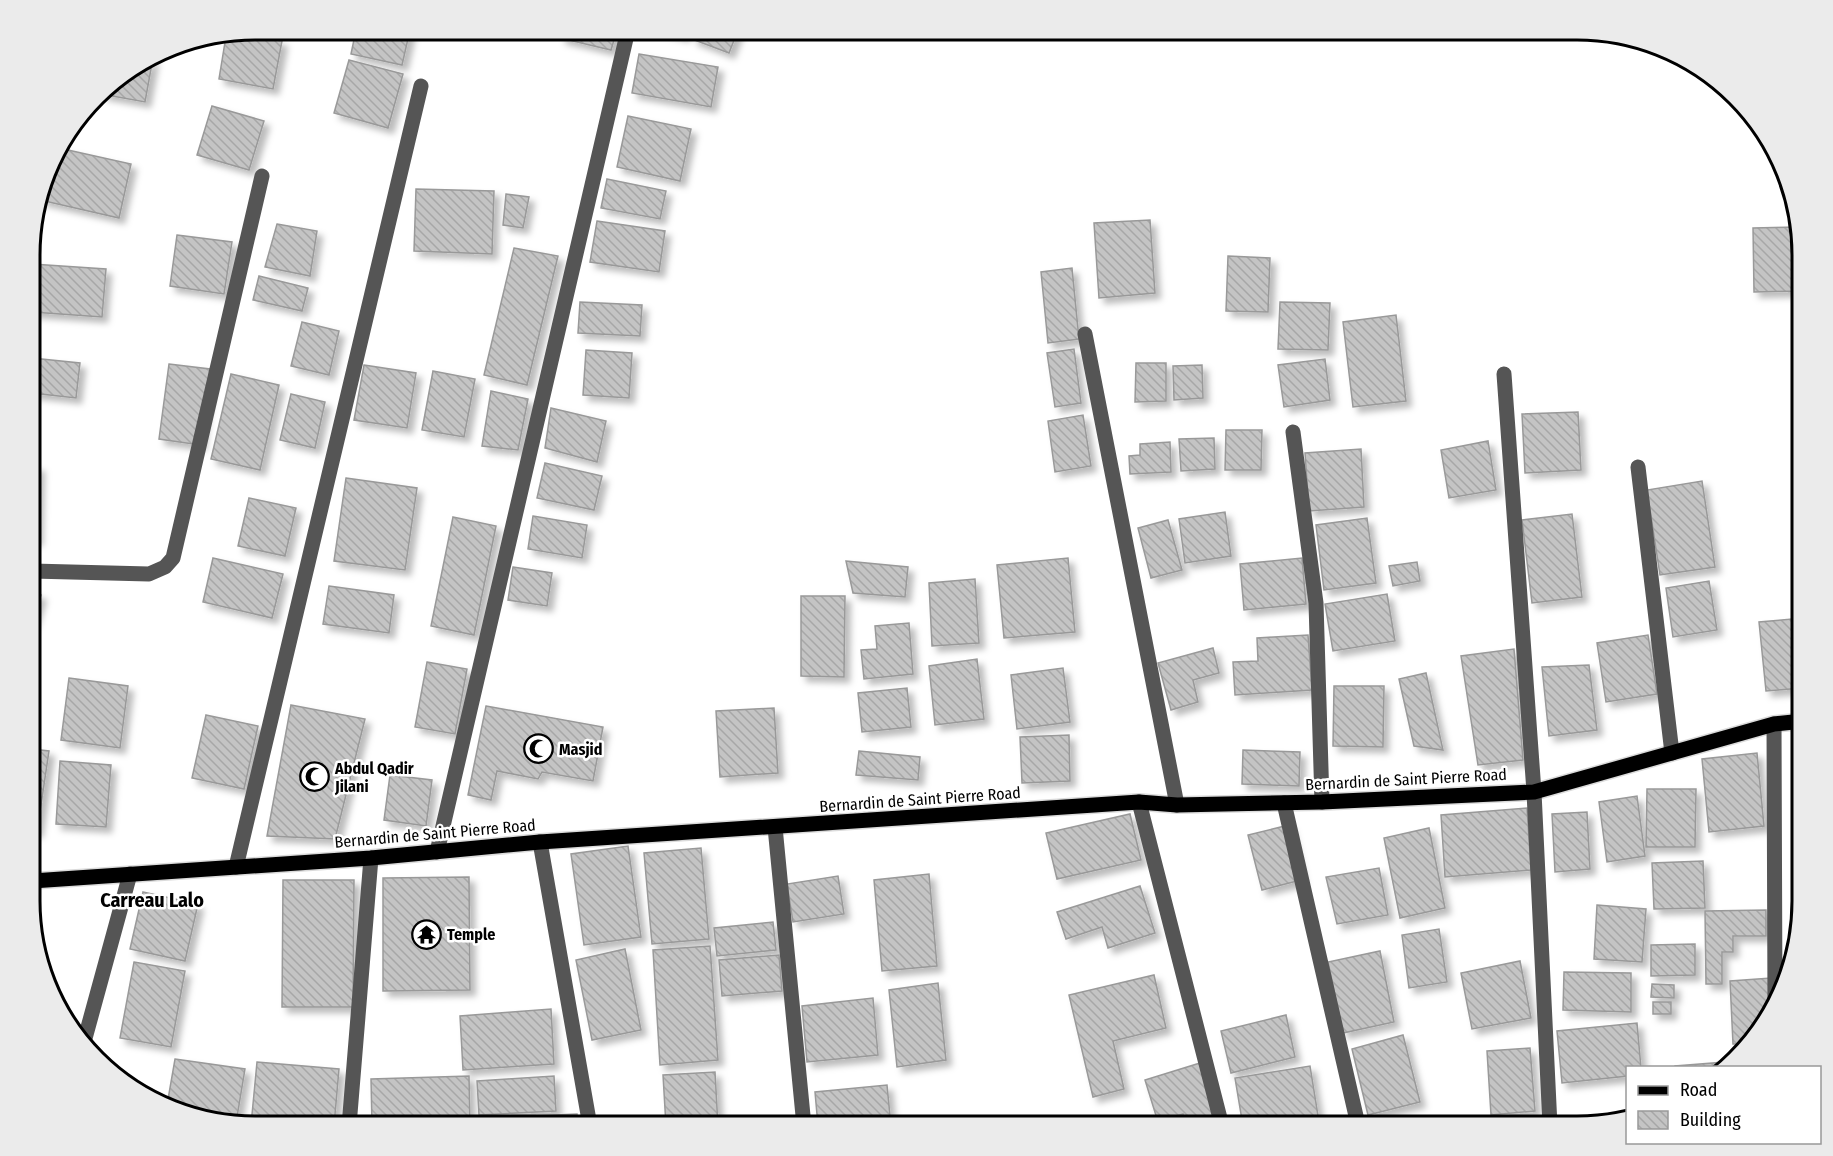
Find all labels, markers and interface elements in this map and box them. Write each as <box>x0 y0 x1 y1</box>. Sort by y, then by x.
mosque icon: Masjid <box>522 733 554 765</box>
place label: Masjid <box>559 740 602 759</box>
place label: Abdul Qadir Jilani <box>334 759 414 796</box>
mosque icon: Abdul Qadir Jilani <box>298 761 330 793</box>
street label: Bernardin de Saint Pierre Road <box>1305 765 1507 794</box>
street label: Bernardin de Saint Pierre Road <box>819 783 1021 816</box>
street label: Bernardin de Saint Pierre Road <box>334 815 536 852</box>
district label: Carreau Lalo <box>100 888 204 912</box>
temple icon: Temple <box>410 918 442 950</box>
place label: Temple <box>447 925 495 944</box>
legend <box>1626 1066 1821 1144</box>
text: Road <box>1680 1079 1717 1101</box>
text: Building <box>1680 1109 1741 1131</box>

